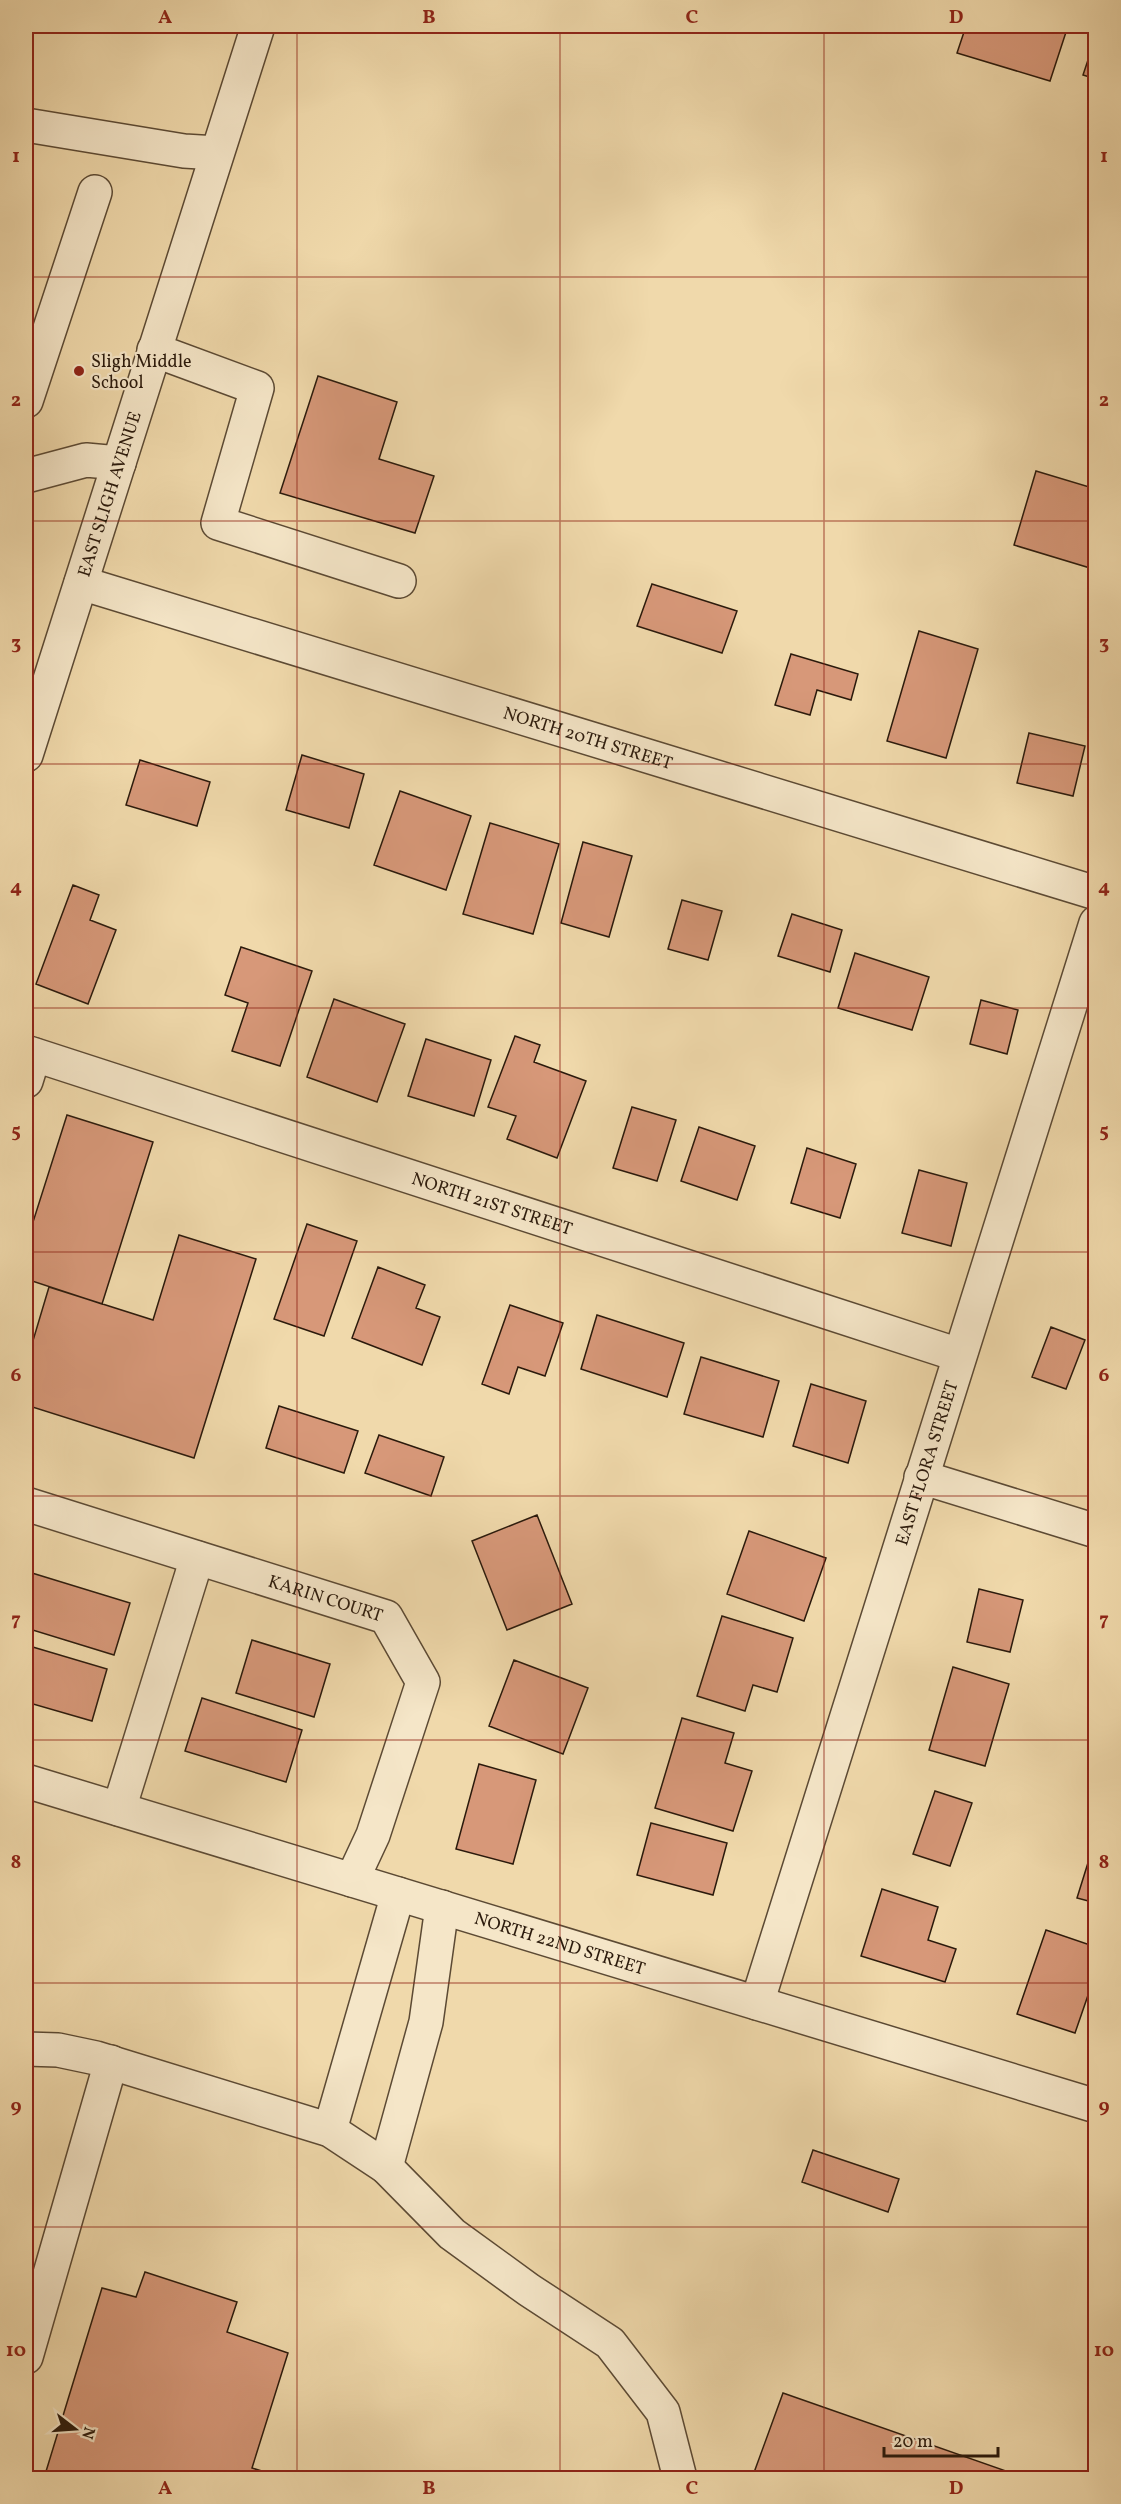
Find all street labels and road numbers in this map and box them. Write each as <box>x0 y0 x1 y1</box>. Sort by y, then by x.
street label: EAST SLIGH AVENUE <box>72 408 149 580</box>
street label: NORTH 20TH STREET <box>500 702 676 777</box>
street label: NORTH 21ST STREET <box>408 1167 576 1243</box>
street label: EAST FLORA STREET <box>890 1377 966 1549</box>
street label: KARIN COURT <box>265 1570 386 1629</box>
street label: NORTH 22ND STREET <box>471 1907 649 1983</box>

